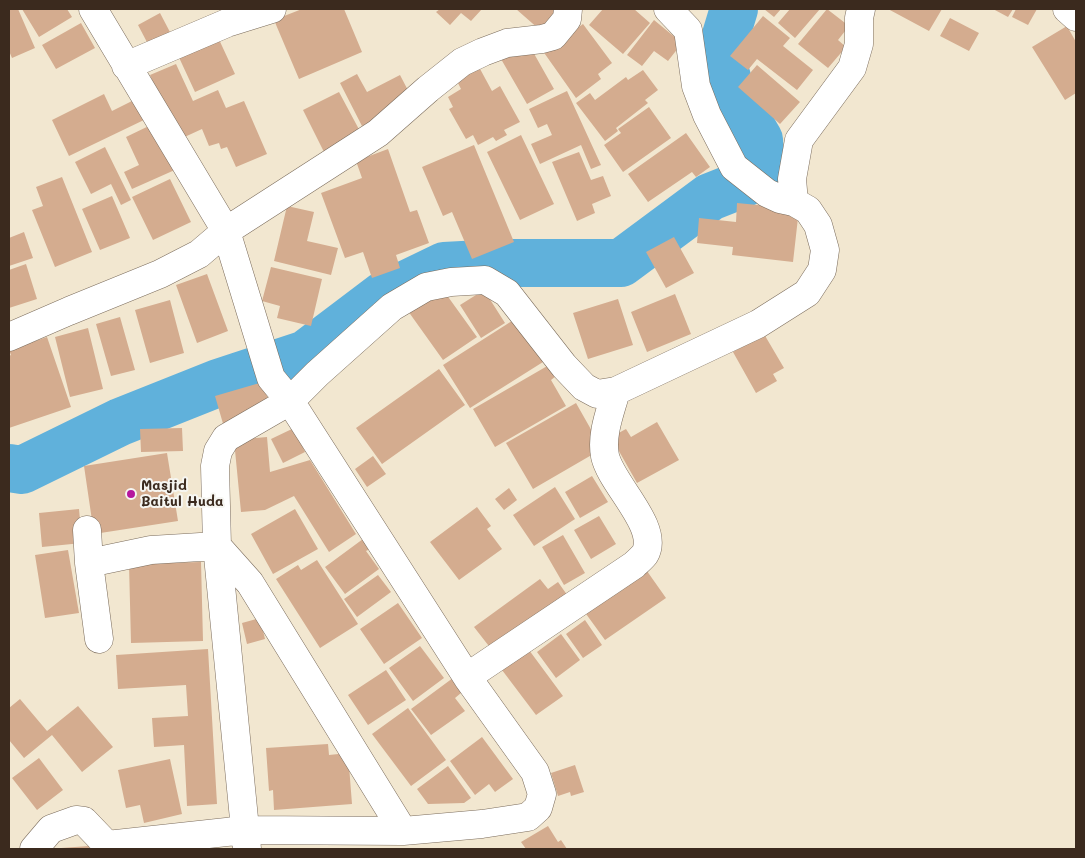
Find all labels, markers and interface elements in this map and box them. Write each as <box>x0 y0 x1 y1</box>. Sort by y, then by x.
place label: Masjid Baitul Huda <box>141 478 224 511</box>
marker: Masjid Baitul Huda <box>125 488 137 500</box>

